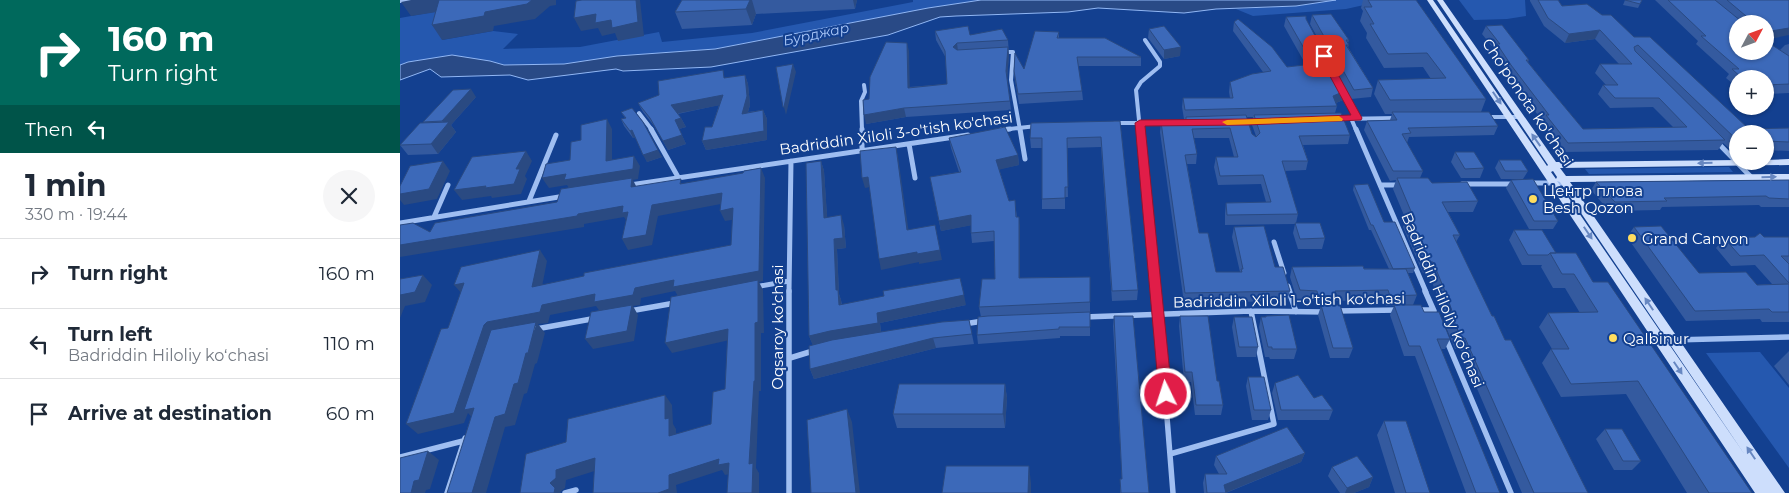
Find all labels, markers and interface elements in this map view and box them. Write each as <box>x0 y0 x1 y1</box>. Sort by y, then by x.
north arrow <box>1729 15 1774 60</box>
map controls <box>1729 15 1774 170</box>
text: 160 m <box>108 17 214 60</box>
water label: Бурджар <box>781 18 851 50</box>
icon: right <box>25 20 90 85</box>
pin <box>1303 35 1345 77</box>
street label: Cho'ponota ko'chasi <box>1478 35 1578 169</box>
icon: arrive <box>1310 42 1338 70</box>
text: Turn right <box>108 60 218 87</box>
button: + <box>1729 70 1774 115</box>
one-way arrow <box>1492 92 1502 105</box>
street label: Badriddin Xiloli 3-o'tish ko'chasi <box>778 107 1014 159</box>
icon: left <box>83 115 111 143</box>
text: Then <box>25 118 73 141</box>
button: − <box>1729 125 1774 170</box>
one-way arrow <box>1531 133 1541 147</box>
one-way arrow <box>1697 159 1713 167</box>
text: 1 min <box>25 167 106 204</box>
button: close <box>323 170 375 222</box>
one-way arrow <box>1761 173 1777 181</box>
place label: Центр плова Besh Qozon <box>1543 181 1643 217</box>
marker: Центр плова Besh Qozon <box>1527 193 1539 205</box>
text: 330 m · 19:44 <box>25 205 127 224</box>
street label: Badriddin Hiloliy koʻchasi <box>1397 210 1489 390</box>
one-way arrow <box>1583 226 1593 240</box>
place label: Grand Canyon <box>1642 229 1749 248</box>
marker: Grand Canyon <box>1626 232 1638 244</box>
icon: right <box>25 260 53 288</box>
text: Turn right <box>68 262 168 285</box>
text: 160 m <box>319 262 375 285</box>
street label: Oqsaroy ko'chasi <box>768 264 787 390</box>
street label: Badriddin Xiloli 1-o'tish ko'chasi <box>1173 288 1405 312</box>
one-way arrow <box>1644 298 1654 311</box>
text: Turn left <box>68 323 153 346</box>
place label: Qalbinur <box>1623 329 1689 348</box>
icon: left <box>25 330 53 358</box>
text: 110 m <box>324 332 375 355</box>
marker: Qalbinur <box>1607 332 1619 344</box>
text: Badriddin Hiloliy koʻchasi <box>68 346 269 365</box>
one-way arrow <box>1674 361 1683 375</box>
position arrow <box>1139 367 1191 419</box>
icon: arrive <box>25 400 53 428</box>
text: Arrive at destination <box>68 402 272 425</box>
text: 60 m <box>326 402 375 425</box>
one-way arrow <box>1746 446 1756 460</box>

